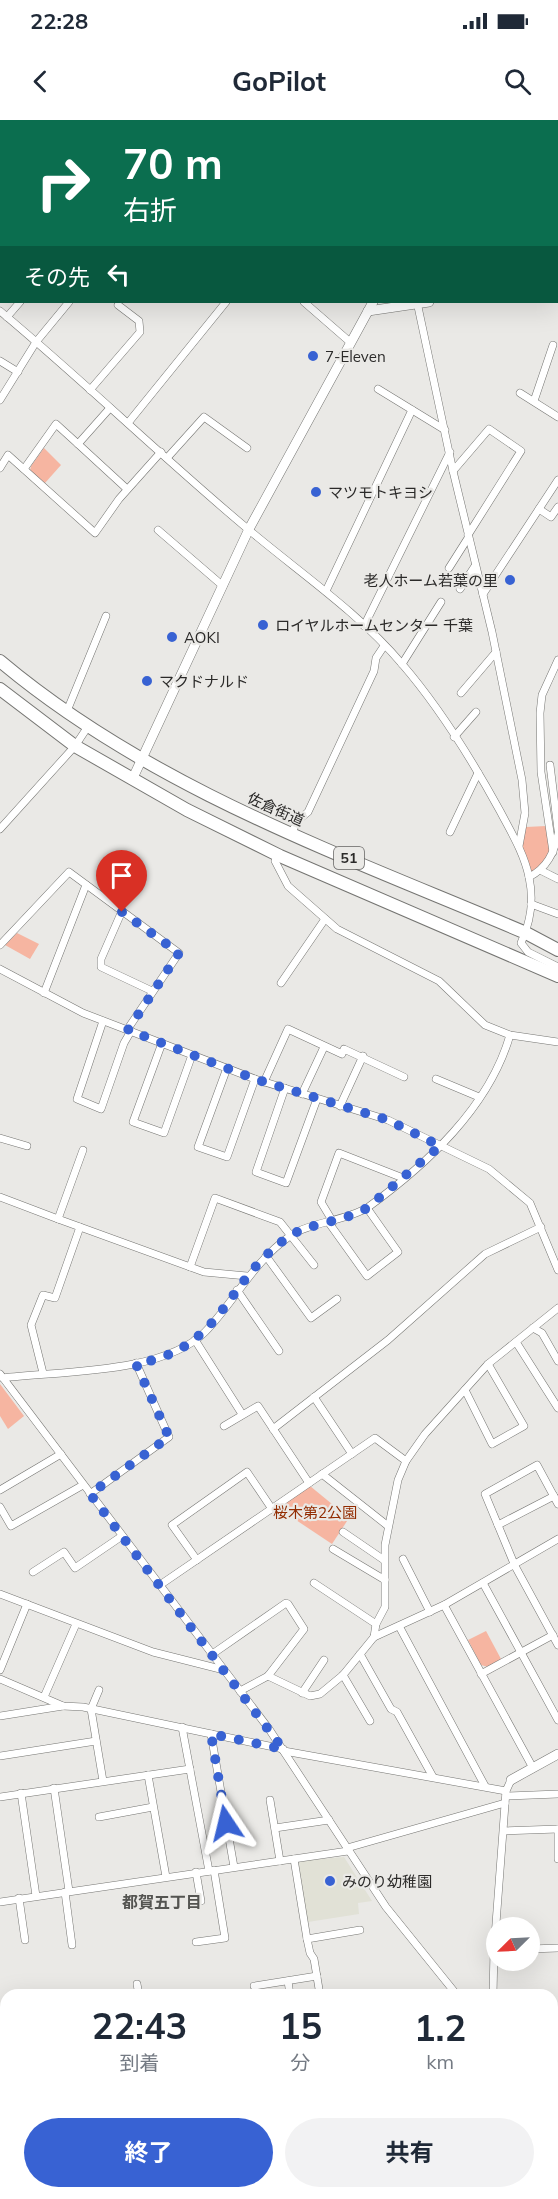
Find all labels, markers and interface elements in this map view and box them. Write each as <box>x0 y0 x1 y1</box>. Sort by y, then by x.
text: 22:28 <box>30 7 88 35</box>
text: GoPilot <box>232 64 326 98</box>
icon: back <box>24 65 57 98</box>
icon: search <box>501 65 534 98</box>
text: 70 m <box>123 137 223 190</box>
icon: right <box>24 144 102 222</box>
text: 右折 <box>123 193 177 227</box>
icon: left <box>102 258 135 291</box>
text: その先 <box>24 263 90 291</box>
place label: 7-Eleven <box>325 347 386 366</box>
marker: 7-Eleven <box>306 349 320 363</box>
place label: マツモトキヨシ <box>328 483 433 502</box>
marker: マツモトキヨシ <box>309 485 323 499</box>
place label: 老人ホーム若葉の里 <box>363 571 498 590</box>
marker: 老人ホーム若葉の里 <box>503 573 517 587</box>
place label: ロイヤルホームセンター 千葉 <box>275 616 473 635</box>
marker: ロイヤルホームセンター 千葉 <box>256 618 270 632</box>
place label: AOKI <box>184 628 220 647</box>
marker: AOKI <box>165 630 179 644</box>
place label: マクドナルド <box>159 672 249 691</box>
marker: マクドナルド <box>140 674 154 688</box>
street label: 佐倉街道 <box>245 788 307 830</box>
road number: 51 <box>334 847 364 869</box>
pin <box>96 850 147 912</box>
icon: arrive <box>105 859 138 892</box>
park label: 桜木第2公園 <box>273 1503 357 1522</box>
position arrow <box>194 1791 258 1855</box>
place label: みのり幼稚園 <box>342 1872 432 1891</box>
marker: みのり幼稚園 <box>323 1874 337 1888</box>
district label: 都賀五丁目 <box>122 1892 202 1912</box>
north arrow <box>486 1917 540 1971</box>
map controls <box>486 1917 540 1971</box>
text: 22:43 <box>92 2003 187 2048</box>
text: 15 <box>279 2003 322 2048</box>
text: 1.2 <box>414 2005 466 2050</box>
text: km <box>426 2049 454 2074</box>
text: 到着 <box>119 2050 159 2075</box>
text: 分 <box>291 2050 311 2075</box>
button: 終了 <box>24 2118 273 2187</box>
button: 共有 <box>285 2118 534 2187</box>

